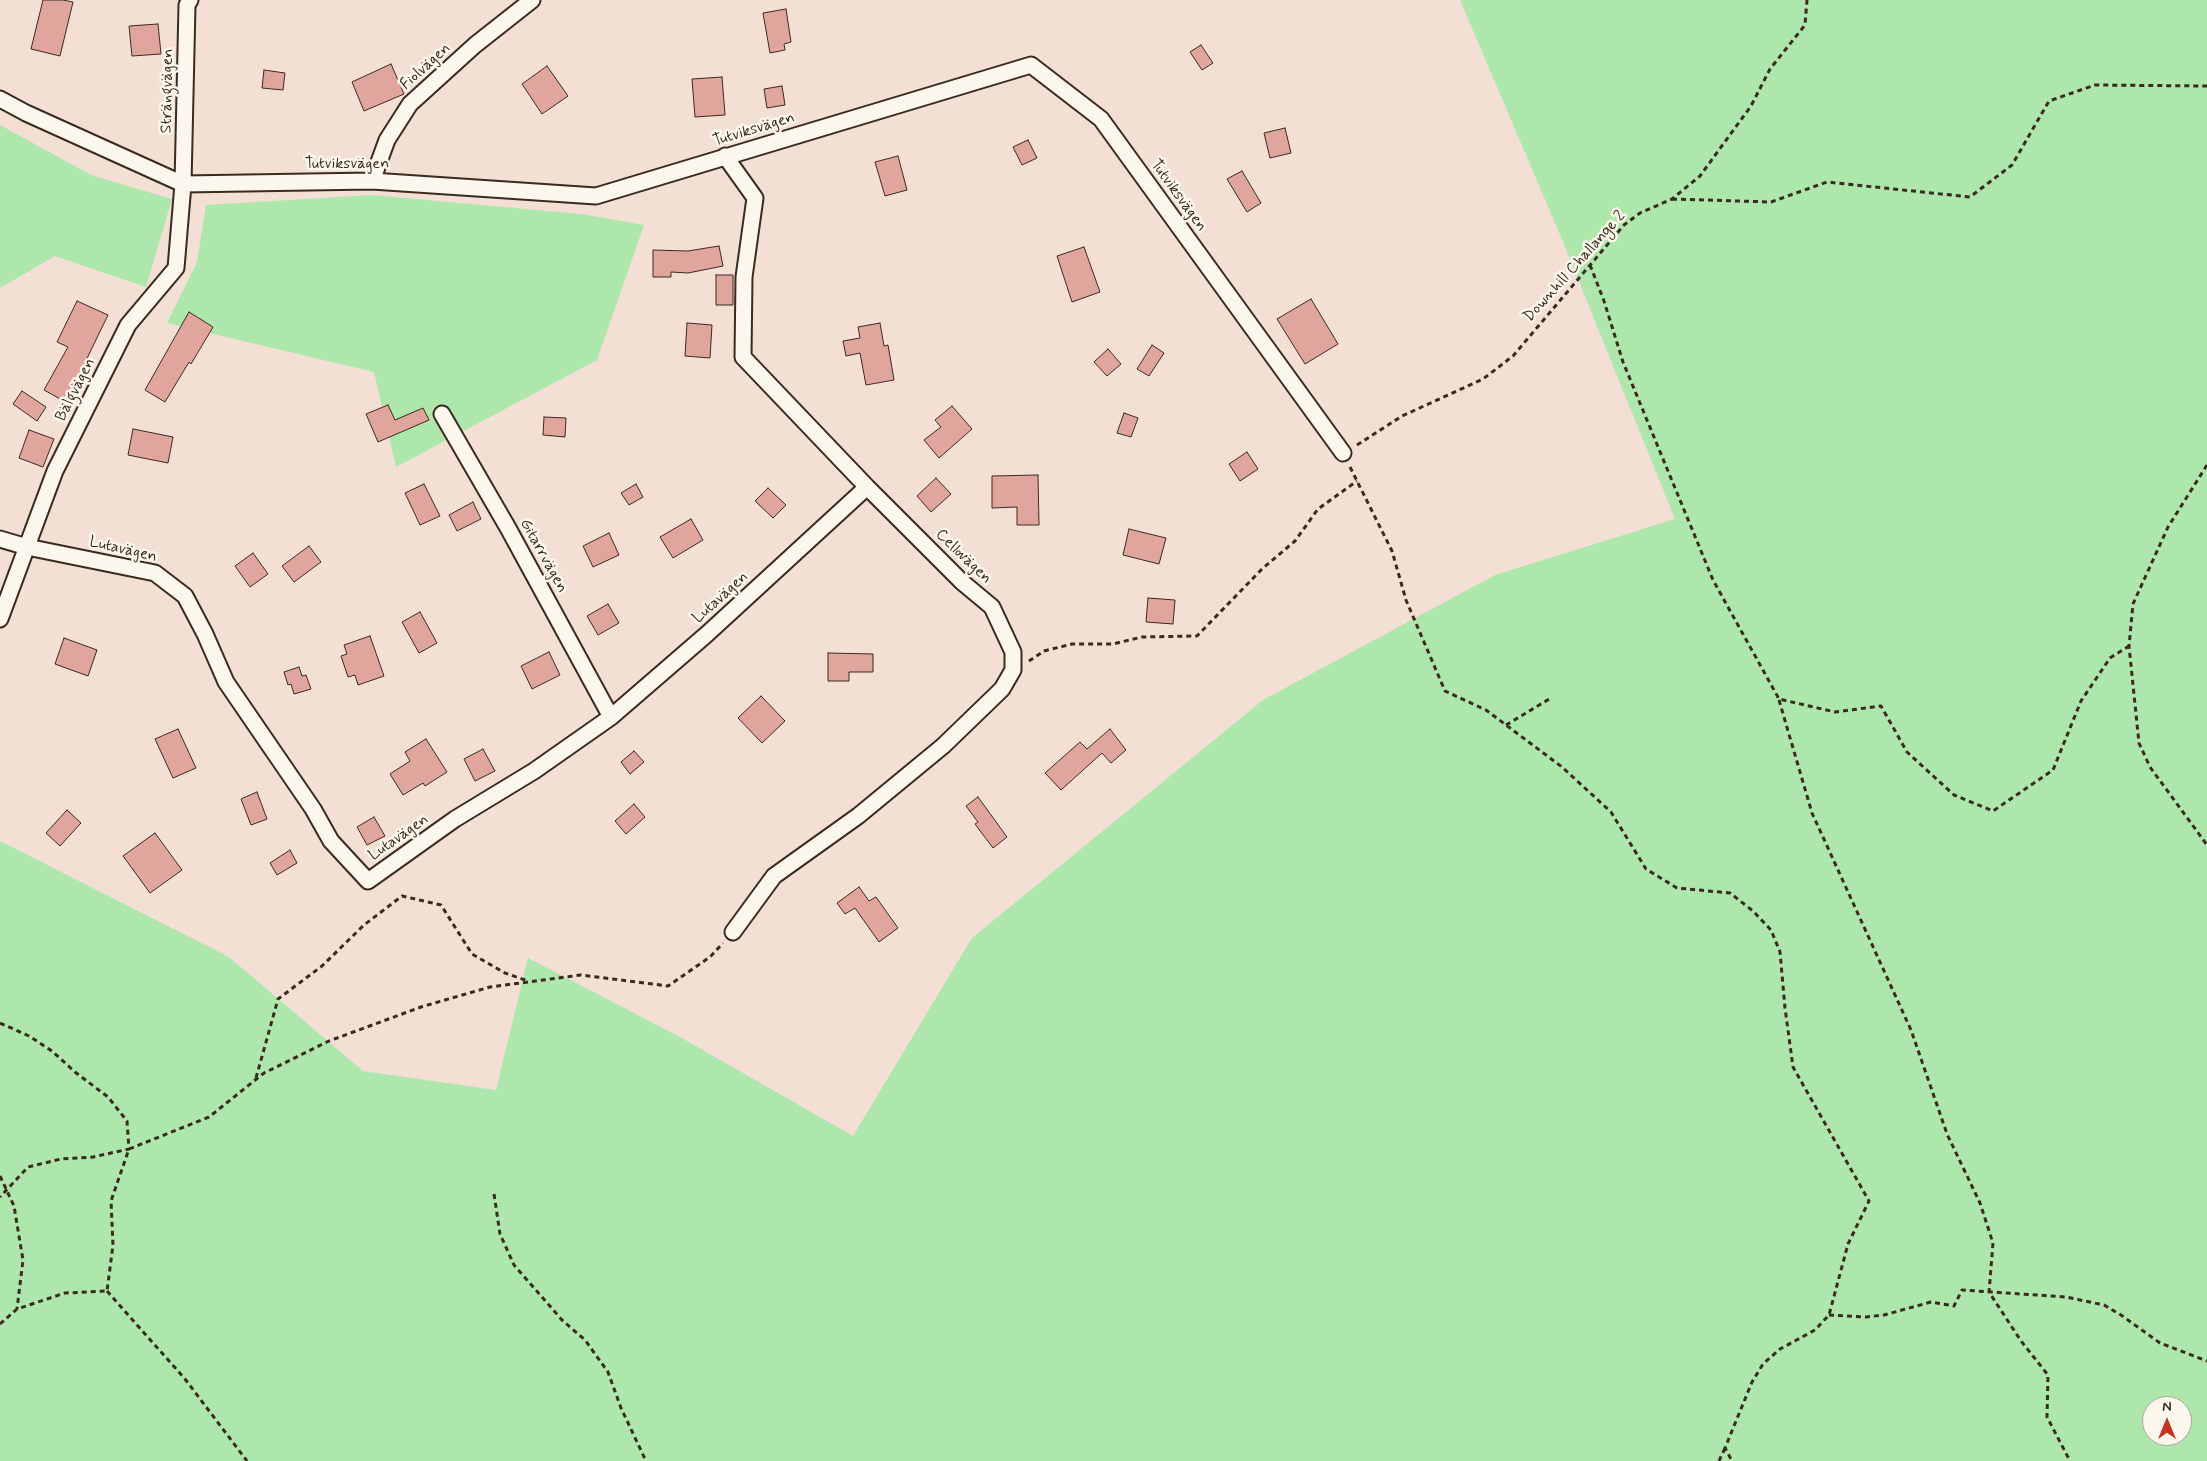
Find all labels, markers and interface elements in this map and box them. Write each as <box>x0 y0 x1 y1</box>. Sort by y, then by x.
street label: Fiolvägen <box>397 39 455 95</box>
street label: Strängvägen <box>158 48 178 134</box>
street label: Tutviksvägen <box>711 108 797 152</box>
street label: Tutviksvägen <box>305 155 389 175</box>
street label: Tutviksvägen <box>1145 156 1211 236</box>
street label: Downhill Challange 2 <box>1520 207 1630 327</box>
street label: Bälgvägen <box>52 355 100 425</box>
street label: Gitarrvägen <box>515 516 571 596</box>
street label: Cellovägen <box>931 525 995 589</box>
street label: Lutavägen <box>87 533 159 567</box>
street label: Lutavägen <box>689 568 753 628</box>
street label: Lutavägen <box>365 810 433 866</box>
north arrow <box>2142 1396 2192 1446</box>
text: N <box>2162 1398 2172 1416</box>

